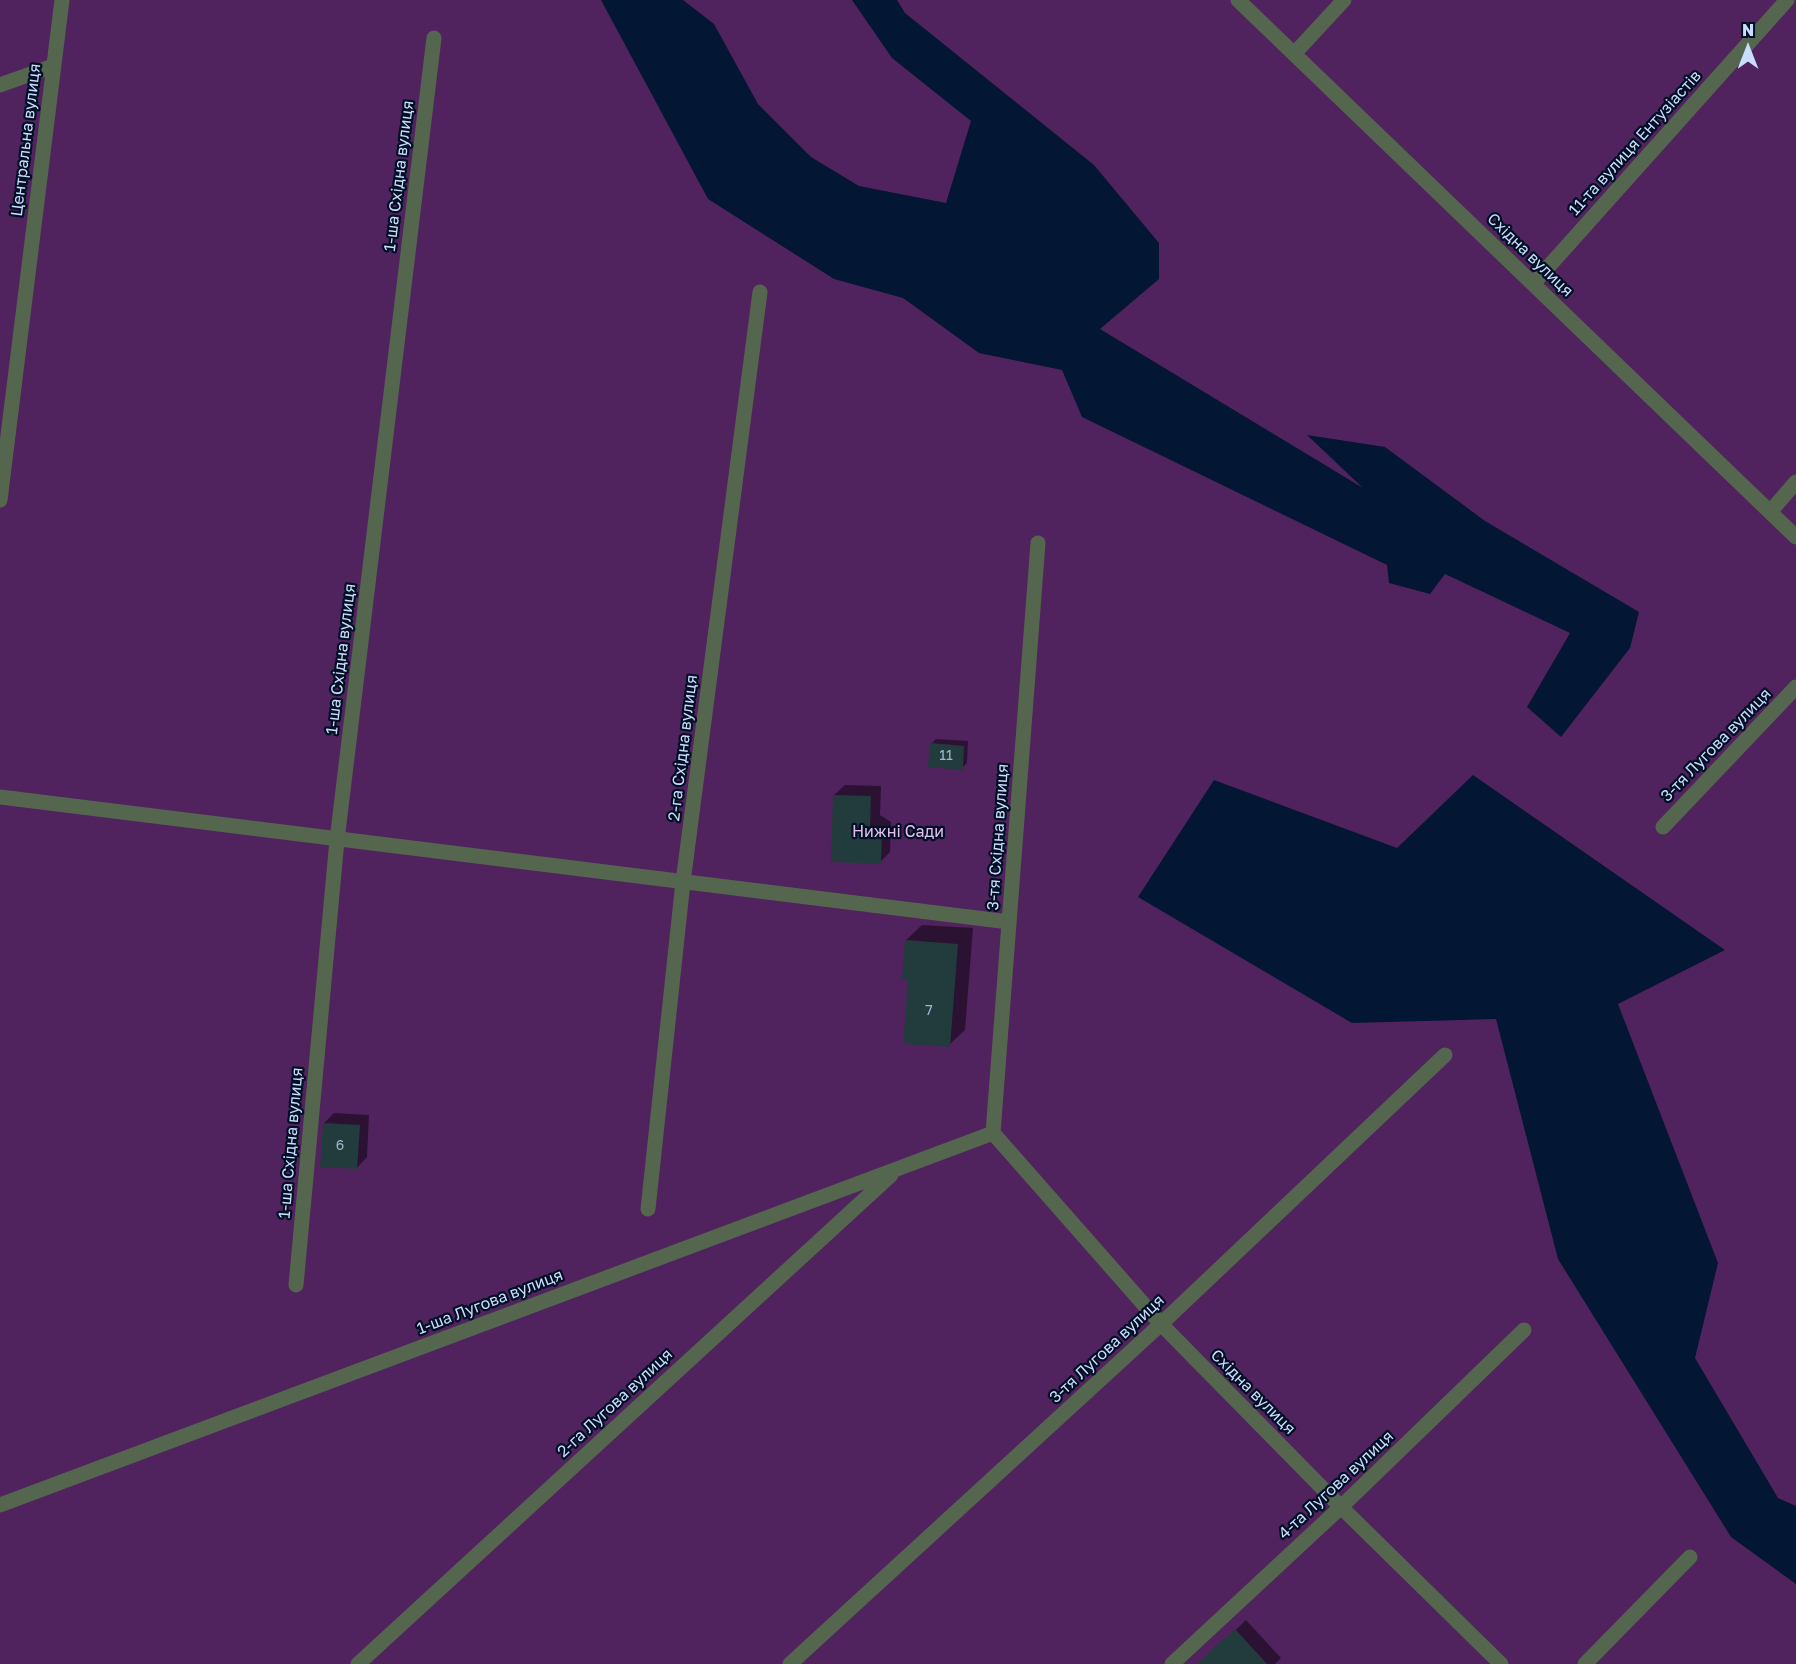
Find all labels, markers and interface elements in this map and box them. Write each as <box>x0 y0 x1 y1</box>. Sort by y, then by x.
north arrow <box>1718 18 1778 78</box>
text: N <box>1742 20 1754 40</box>
street label: Центральна вулиця <box>7 62 45 218</box>
street label: 11-та вулиця Ентузіастів <box>1565 67 1705 219</box>
street label: 1-ша Східна вулиця <box>380 99 418 253</box>
street label: Східна вулиця <box>1483 209 1577 301</box>
street label: 1-ша Східна вулиця <box>322 582 360 736</box>
street label: 2-га Східна вулиця <box>664 674 702 822</box>
street label: 3-тя Лугова вулиця <box>1657 684 1775 806</box>
house number: 11 <box>939 748 953 764</box>
street label: 3-тя Східна вулиця <box>983 763 1013 911</box>
park label: Нижні Сади <box>852 822 944 842</box>
house number: 7 <box>925 1003 933 1019</box>
street label: 1-ша Східна вулиця <box>275 1067 307 1219</box>
house number: 6 <box>336 1138 344 1154</box>
street label: 1-ша Лугова вулиця <box>414 1265 566 1339</box>
street label: 3-тя Лугова вулиця <box>1046 1291 1168 1407</box>
street label: 2-га Лугова вулиця <box>553 1345 677 1461</box>
street label: Східна вулиця <box>1207 1346 1299 1438</box>
street label: 4-та Лугова вулиця <box>1275 1427 1397 1543</box>

